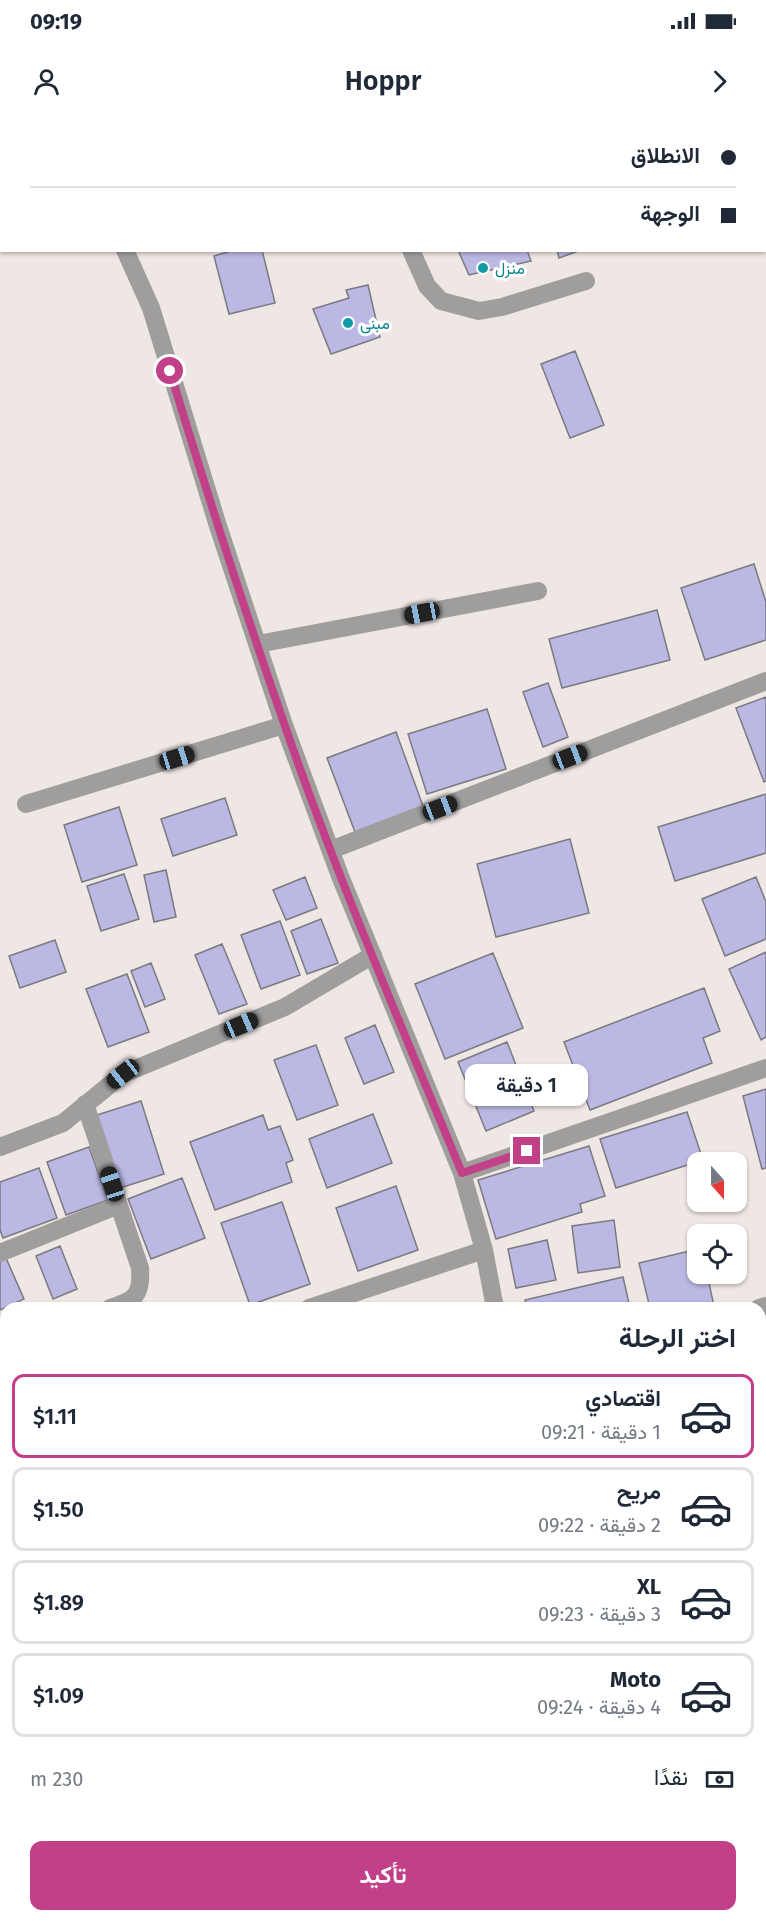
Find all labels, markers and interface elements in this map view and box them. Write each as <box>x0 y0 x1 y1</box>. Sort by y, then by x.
text: 09:19 <box>30 8 82 35</box>
icon: person <box>30 65 63 98</box>
text: Hoppr <box>345 65 421 97</box>
icon: forward <box>703 65 736 98</box>
text: الانطلاق <box>631 142 700 169</box>
text: الوجهة <box>640 200 700 227</box>
place label: منزل <box>495 259 525 279</box>
marker: منزل <box>476 261 490 275</box>
place label: مبنى <box>360 314 390 334</box>
marker: مبنى <box>341 316 355 330</box>
route start <box>156 357 183 384</box>
car <box>403 601 441 625</box>
car <box>550 742 590 772</box>
car <box>157 744 197 772</box>
car <box>420 793 460 823</box>
car <box>221 1010 261 1040</box>
car <box>103 1056 143 1092</box>
callout: 1 دقيقة <box>466 1064 588 1106</box>
text: 1 دقيقة <box>496 1073 557 1097</box>
route end <box>513 1137 540 1164</box>
north arrow <box>687 1152 747 1212</box>
map controls <box>687 1152 747 1284</box>
car <box>98 1164 126 1204</box>
button: locate <box>687 1224 747 1284</box>
text: اختر الرحلة <box>619 1322 736 1354</box>
text: اقتصادي <box>585 1385 661 1412</box>
icon: car <box>679 1389 733 1443</box>
text: $1.11 <box>33 1403 77 1430</box>
text: 1 دقيقة · 09:21 <box>541 1420 661 1444</box>
text: مريح <box>617 1478 661 1505</box>
icon: car <box>679 1482 733 1536</box>
text: $1.50 <box>33 1496 84 1523</box>
text: 2 دقيقة · 09:22 <box>538 1513 661 1537</box>
text: XL <box>637 1573 661 1600</box>
icon: car <box>679 1575 733 1629</box>
text: $1.89 <box>33 1589 84 1616</box>
text: 3 دقيقة · 09:23 <box>538 1602 661 1626</box>
text: Moto <box>610 1666 661 1693</box>
icon: car <box>679 1668 733 1722</box>
text: $1.09 <box>33 1682 84 1709</box>
text: 4 دقيقة · 09:24 <box>537 1695 661 1719</box>
icon: cash <box>703 1763 736 1796</box>
text: نقدًا <box>654 1764 688 1791</box>
text: 230 m <box>30 1767 83 1791</box>
button: تأكيد <box>30 1841 736 1910</box>

